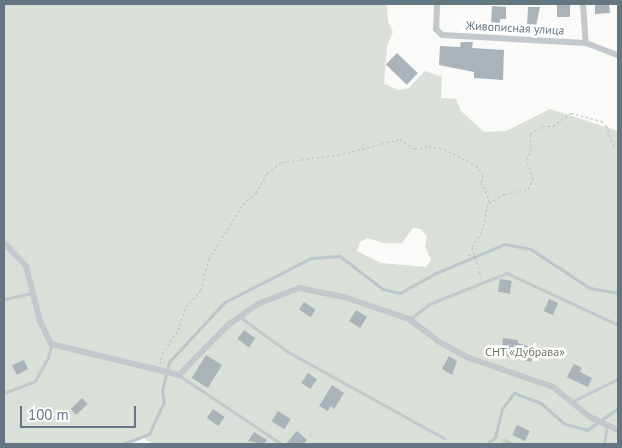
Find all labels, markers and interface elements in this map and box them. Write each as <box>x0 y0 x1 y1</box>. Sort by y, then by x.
street label: Живописная улица <box>465 18 565 38</box>
park label: СНТ «Дубрава» <box>485 345 565 359</box>
scale bar <box>22 396 139 428</box>
text: 100 m <box>28 405 69 424</box>

